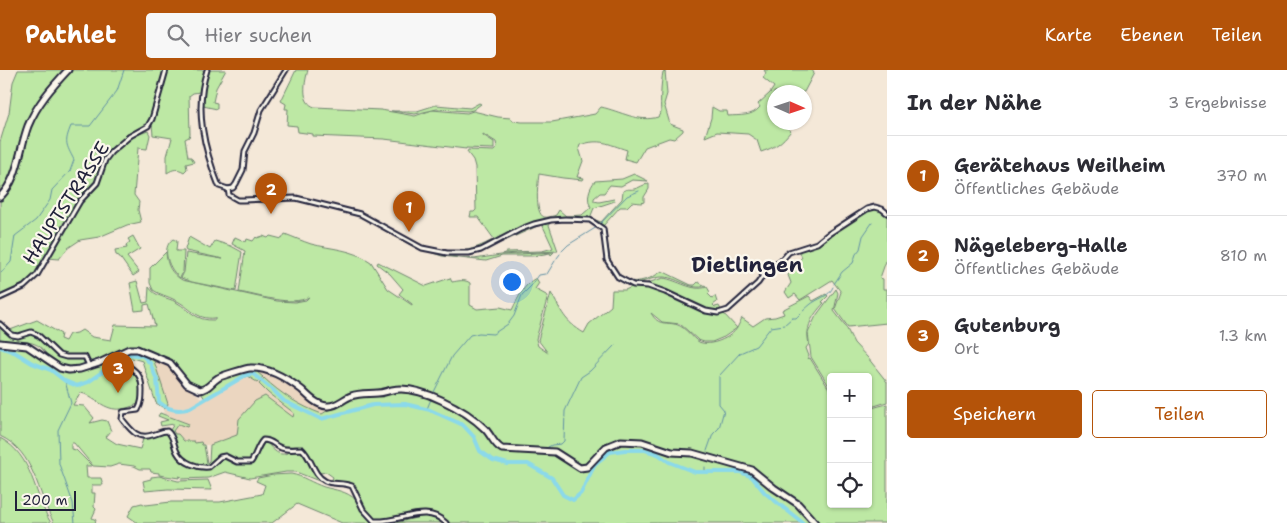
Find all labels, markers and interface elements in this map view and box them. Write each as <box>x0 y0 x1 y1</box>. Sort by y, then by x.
search box <box>146 13 496 58</box>
text: Pathlet <box>25 19 116 51</box>
icon: search <box>164 21 192 49</box>
text: Hier suchen <box>204 23 312 48</box>
text: Karte <box>1045 23 1092 47</box>
text: Ebenen <box>1120 23 1184 47</box>
text: Teilen <box>1212 23 1262 47</box>
north arrow <box>767 85 812 130</box>
text: In der Nähe <box>907 89 1042 117</box>
text: 3 Ergebnisse <box>1168 92 1267 113</box>
street label: HAUPTSTRASSE <box>17 137 115 269</box>
text: Gerätehaus Weilheim <box>954 153 1165 178</box>
text: 1 <box>919 165 927 186</box>
text: 370 m <box>1216 165 1267 186</box>
pin: 2 <box>255 173 287 214</box>
text: Öffentliches Gebäude <box>954 178 1119 199</box>
pin: 1 <box>393 191 425 232</box>
text: Nägeleberg-Halle <box>954 233 1128 258</box>
text: 2 <box>917 245 929 266</box>
text: 810 m <box>1220 245 1267 266</box>
district label: Dietlingen <box>691 251 803 279</box>
text: Öffentliches Gebäude <box>954 258 1119 279</box>
your location <box>499 269 525 295</box>
text: Gutenburg <box>954 313 1060 338</box>
text: 3 <box>917 325 929 346</box>
text: 1.3 km <box>1219 325 1267 346</box>
text: Ort <box>954 338 980 359</box>
pin: 3 <box>102 352 134 393</box>
map controls <box>827 373 872 508</box>
button: + <box>827 373 872 418</box>
button: Speichern <box>907 390 1082 438</box>
button: Teilen <box>1092 390 1267 438</box>
button: − <box>827 418 872 463</box>
button: locate <box>827 463 872 508</box>
scale bar <box>15 488 76 511</box>
text: 200 m <box>22 491 68 509</box>

